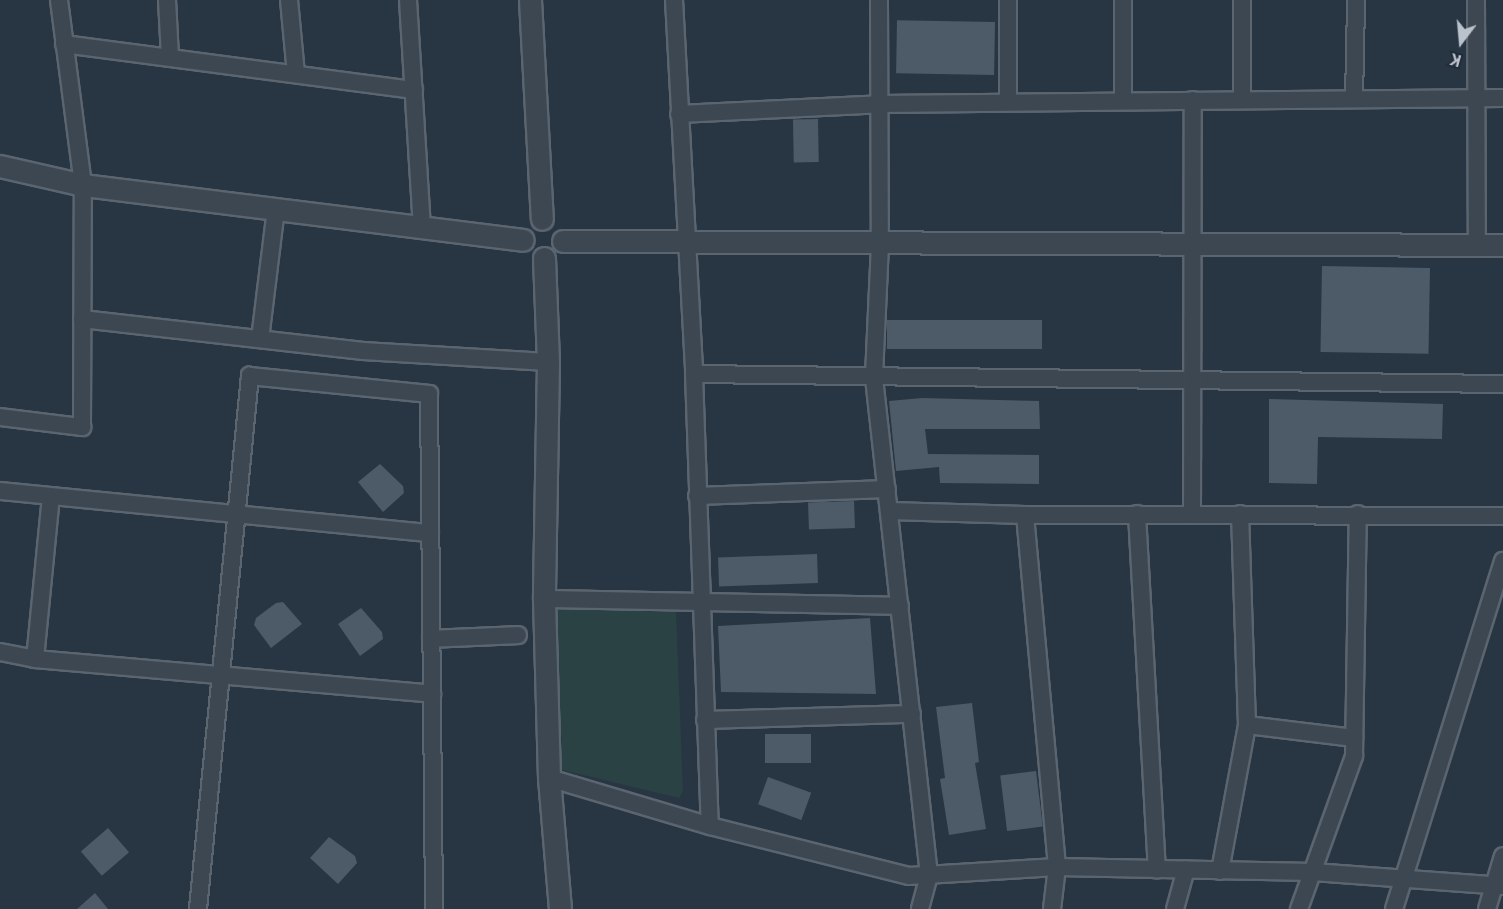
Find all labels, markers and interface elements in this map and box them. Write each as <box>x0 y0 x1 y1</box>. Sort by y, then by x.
north arrow <box>1431 12 1491 72</box>
text: K <box>1448 49 1463 70</box>

